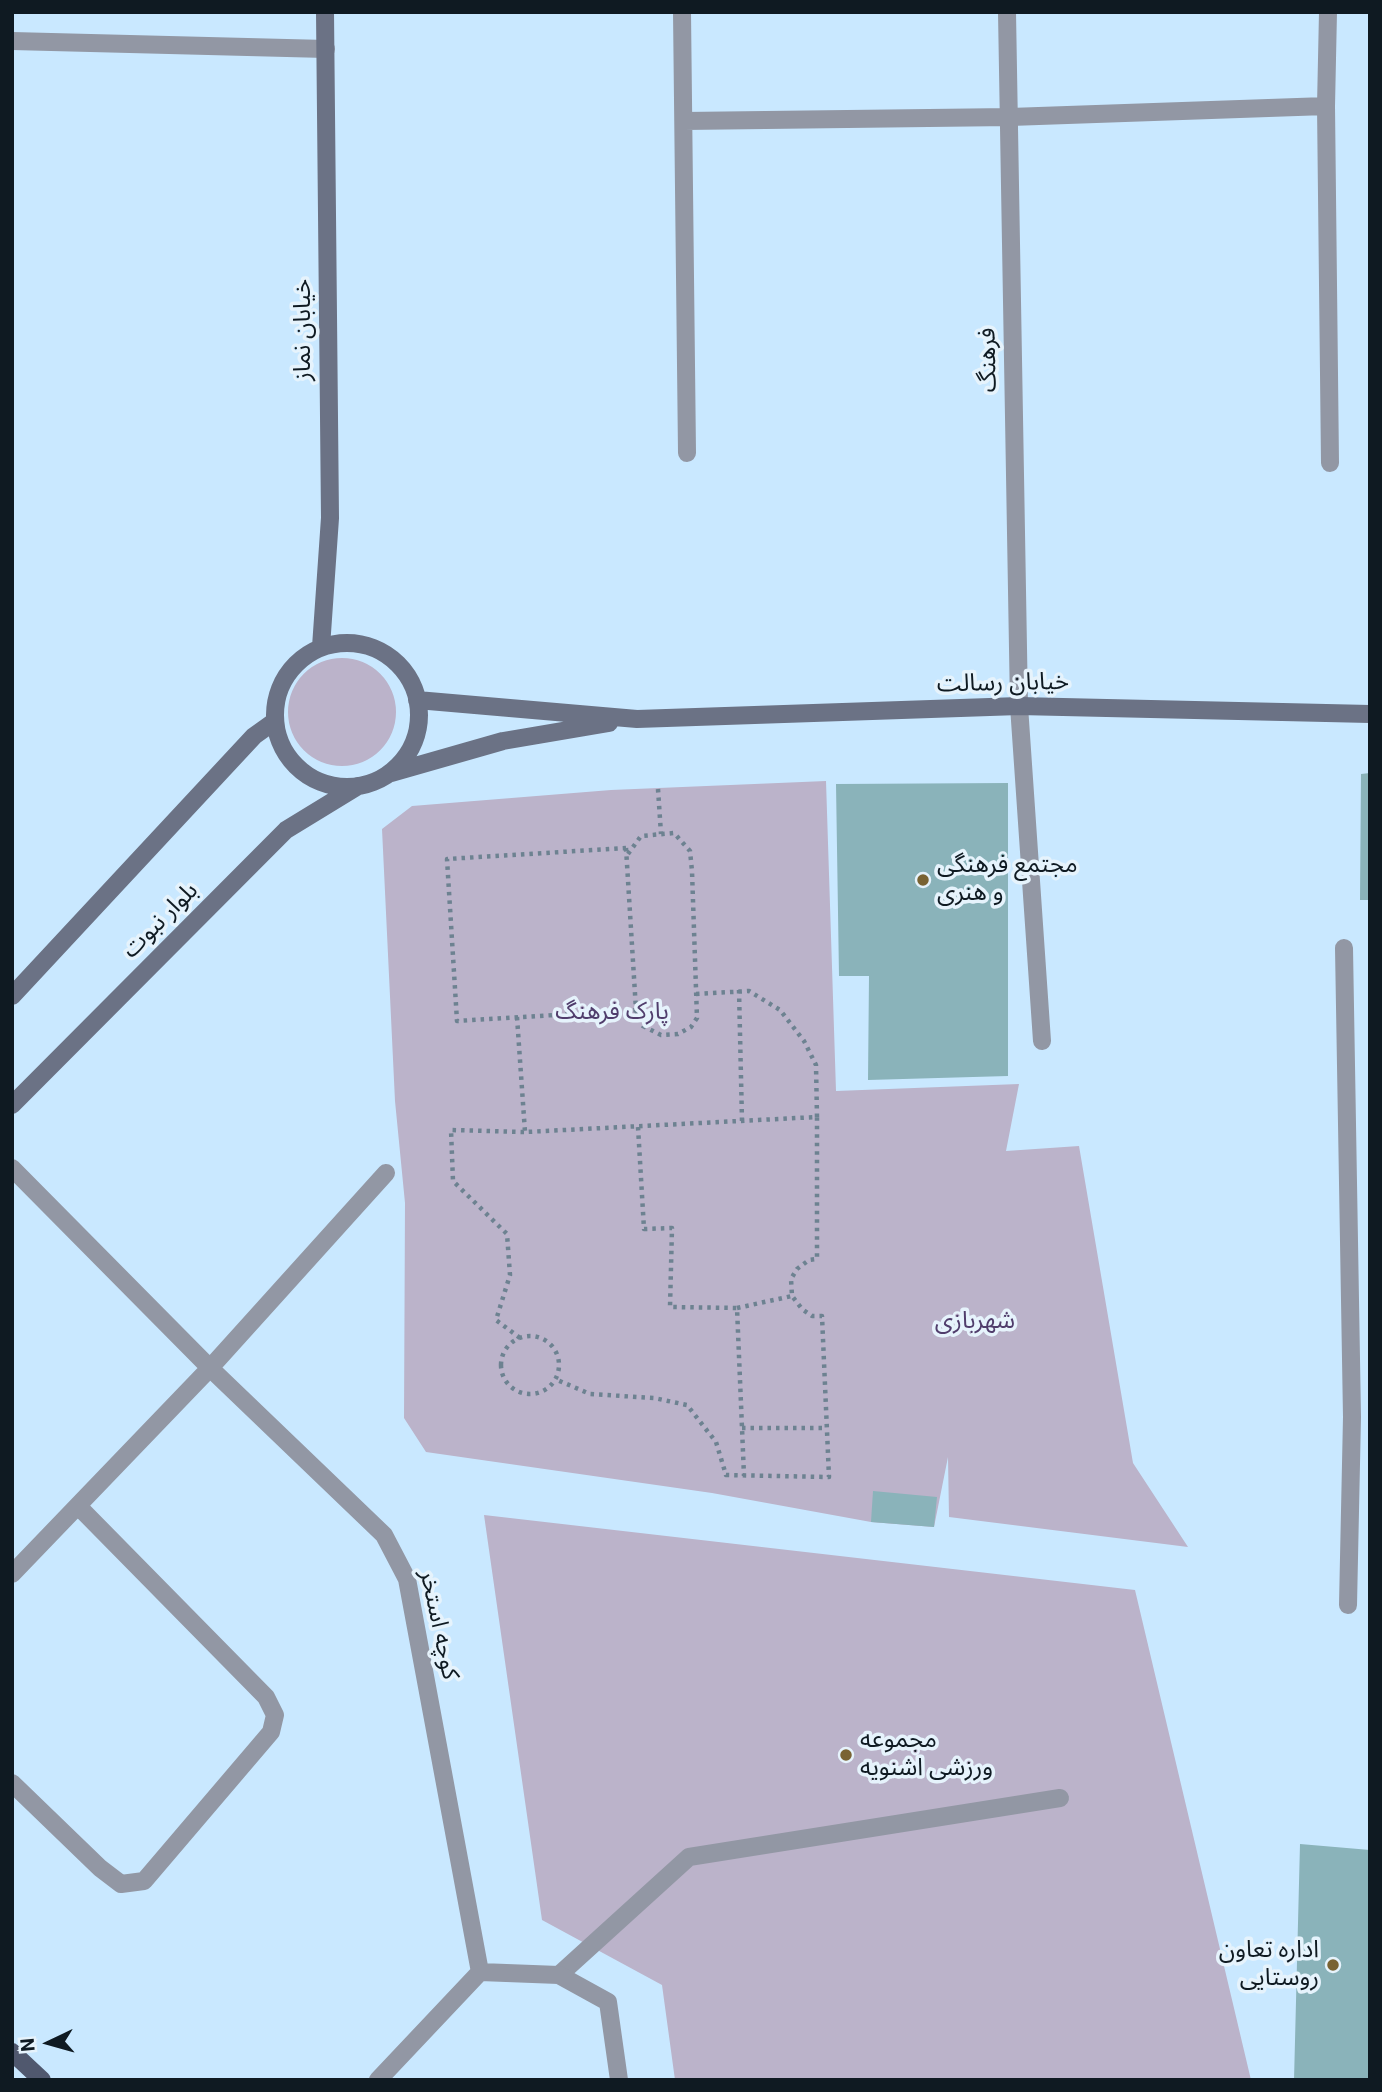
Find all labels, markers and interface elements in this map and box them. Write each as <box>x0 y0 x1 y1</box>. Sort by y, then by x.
street label: خیابان نماز <box>290 279 318 381</box>
street label: فرهنگ <box>974 327 1004 393</box>
street label: خیابان رسالت <box>937 668 1069 700</box>
place label: مجتمع فرهنگی و هنری <box>937 852 1078 908</box>
marker: مجتمع فرهنگی و هنری <box>915 872 931 888</box>
street label: بلوار نبوت <box>117 877 205 965</box>
park label: پارک فرهنگ <box>555 999 669 1027</box>
park label: شهربازی <box>935 1308 1015 1336</box>
street label: کوچه استخر <box>412 1568 464 1682</box>
place label: مجموعه ورزشی اشنویه <box>860 1727 993 1783</box>
marker: مجموعه ورزشی اشنویه <box>838 1747 854 1763</box>
place label: اداره تعاون روستایی <box>1219 1937 1319 1993</box>
marker: اداره تعاون روستایی <box>1325 1957 1341 1973</box>
north arrow <box>14 2008 84 2078</box>
text: N <box>16 2037 40 2053</box>

